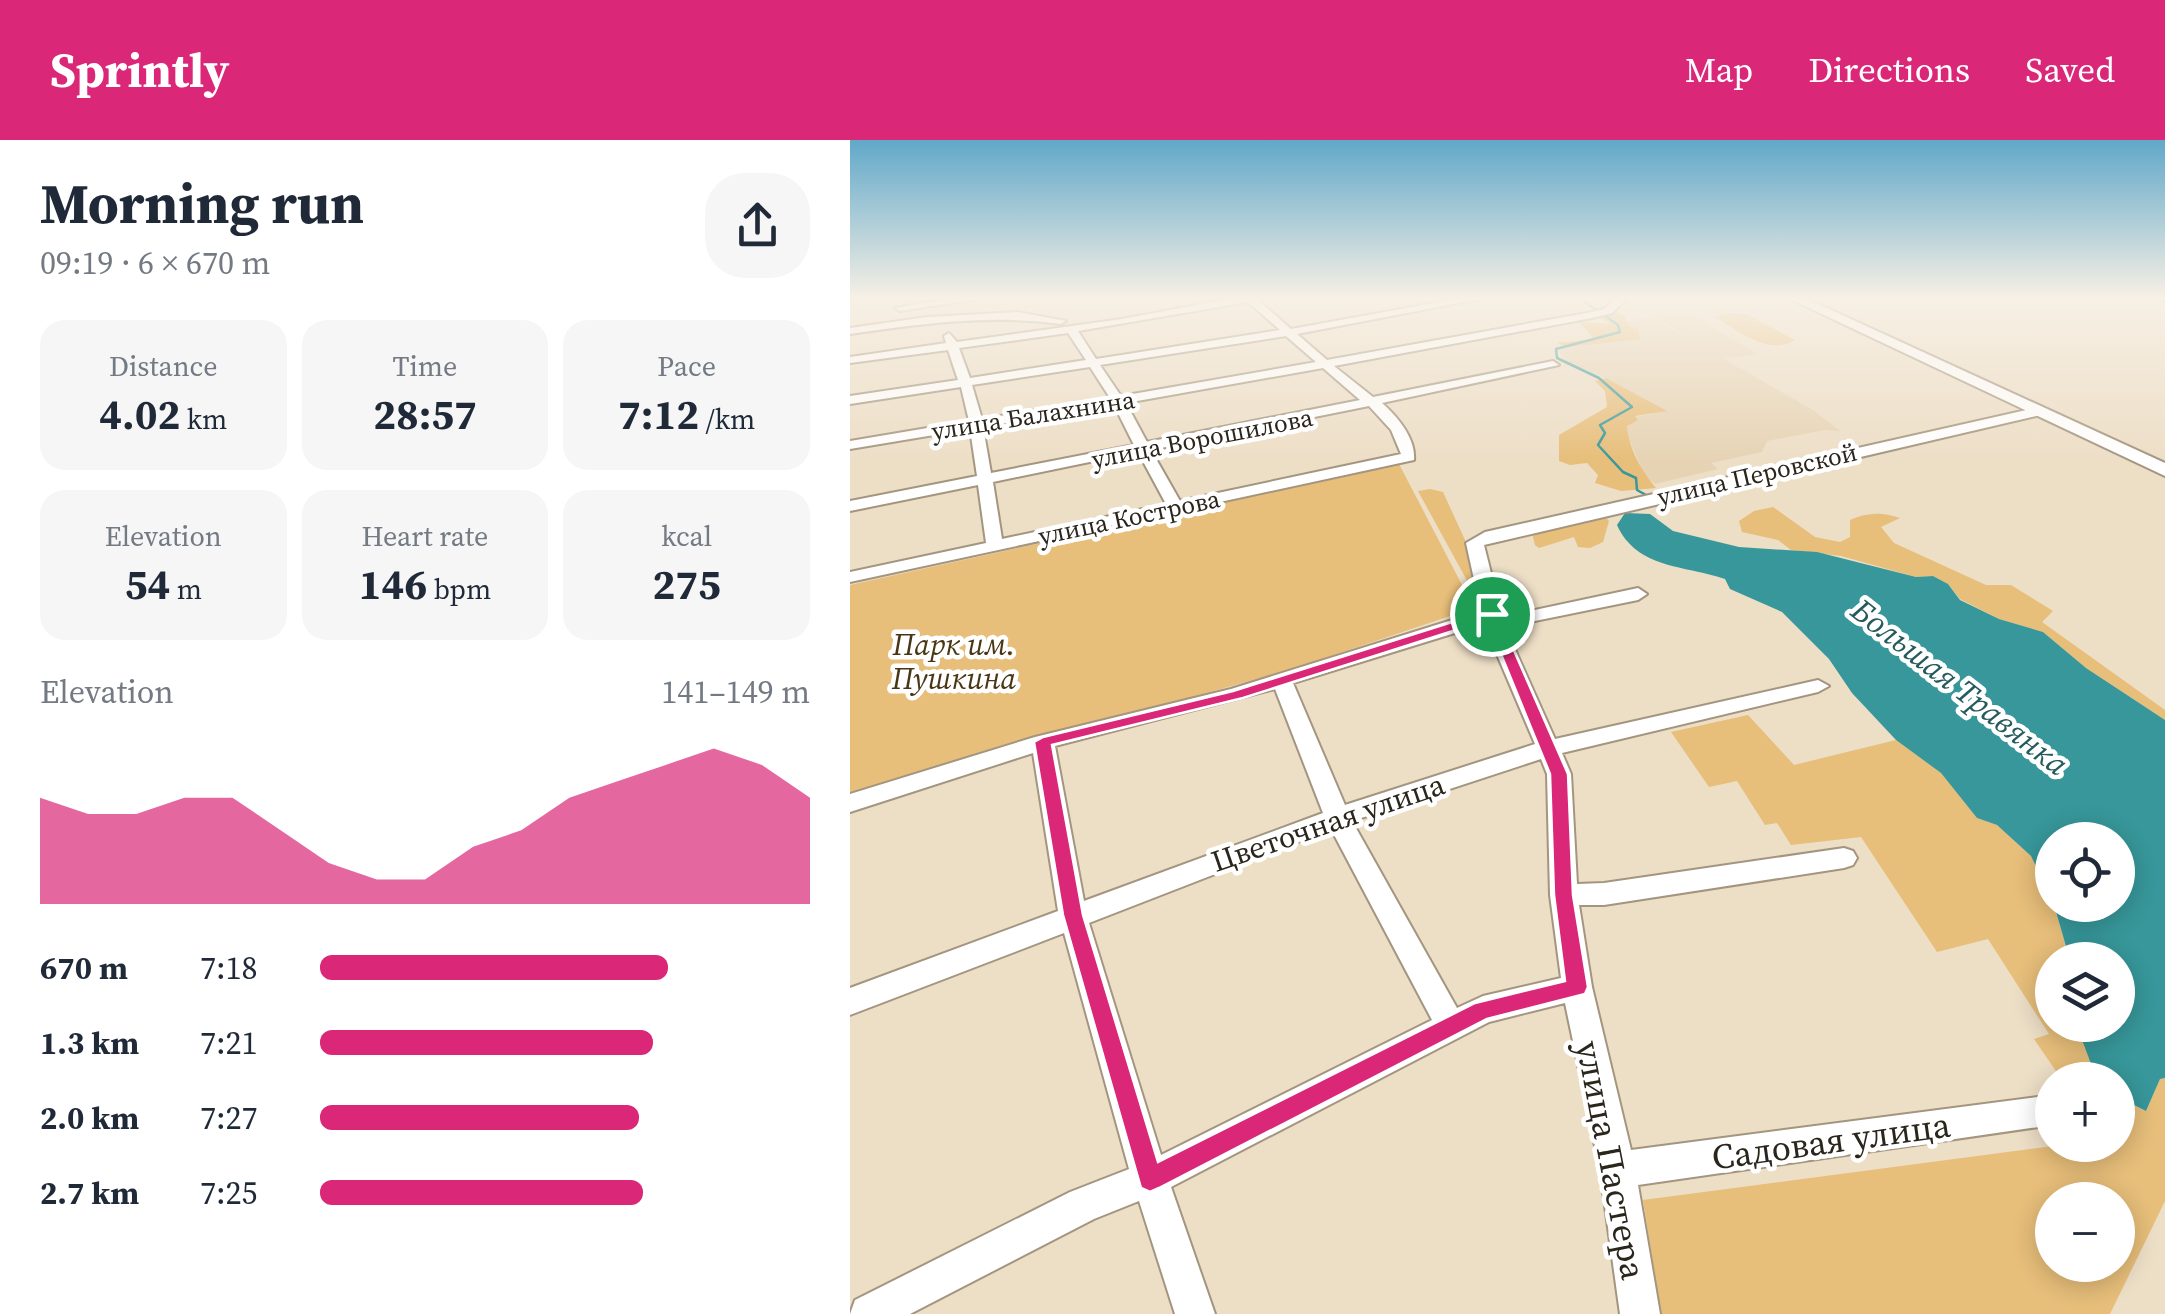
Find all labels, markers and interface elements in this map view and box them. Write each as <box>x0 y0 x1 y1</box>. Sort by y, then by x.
text: Sprintly <box>50 37 229 103</box>
text: Map <box>1685 46 1753 94</box>
text: Directions <box>1808 46 1970 94</box>
text: Saved <box>2025 46 2115 94</box>
text: Morning run <box>40 166 364 241</box>
button: share <box>705 173 810 278</box>
text: 09:19 · 6 × 670 m <box>40 241 270 285</box>
text: Distance <box>109 347 218 385</box>
text: Time <box>393 347 457 385</box>
text: Pace <box>657 347 716 385</box>
street label: улица Балахнина <box>929 382 1137 448</box>
text: 4.02 <box>99 385 180 443</box>
text: 28:57 <box>373 385 477 443</box>
text: 7:12 <box>618 385 699 443</box>
text: km <box>180 400 227 438</box>
text: /km <box>699 400 755 438</box>
street label: улица Ворошилова <box>1089 400 1316 476</box>
street label: улица Перовской <box>1654 434 1860 514</box>
street label: улица Кострова <box>1035 481 1223 553</box>
text: Elevation <box>105 517 222 555</box>
text: Heart rate <box>362 517 488 555</box>
text: kcal <box>661 517 712 555</box>
text: 54 <box>125 555 170 613</box>
text: 146 <box>359 555 427 613</box>
text: 275 <box>653 555 721 613</box>
text: m <box>170 570 202 608</box>
text: bpm <box>427 570 491 608</box>
pin <box>1450 572 1535 657</box>
icon: arrive <box>1465 587 1520 642</box>
water label: Большая Травянка <box>1842 588 2078 786</box>
park label: Парк им. Пушкина <box>891 624 1017 699</box>
text: Elevation <box>40 670 174 714</box>
text: 141–149 m <box>661 670 810 714</box>
street label: Цветочная улица <box>1206 763 1451 882</box>
map controls <box>2035 822 2135 1282</box>
button: locate <box>2035 822 2135 922</box>
button: layers <box>2035 942 2135 1042</box>
text: 670 m <box>40 946 128 990</box>
text: 7:18 <box>200 946 258 990</box>
text: 1.3 km <box>40 1021 139 1065</box>
text: 7:21 <box>200 1021 258 1065</box>
street label: улица Пастера <box>1564 1037 1658 1284</box>
button: + <box>2035 1062 2135 1162</box>
text: 2.0 km <box>40 1096 139 1140</box>
text: 7:27 <box>200 1096 258 1140</box>
street label: Садовая улица <box>1709 1100 1953 1181</box>
text: 2.7 km <box>40 1171 139 1215</box>
text: 7:25 <box>200 1171 258 1215</box>
button: − <box>2035 1182 2135 1282</box>

